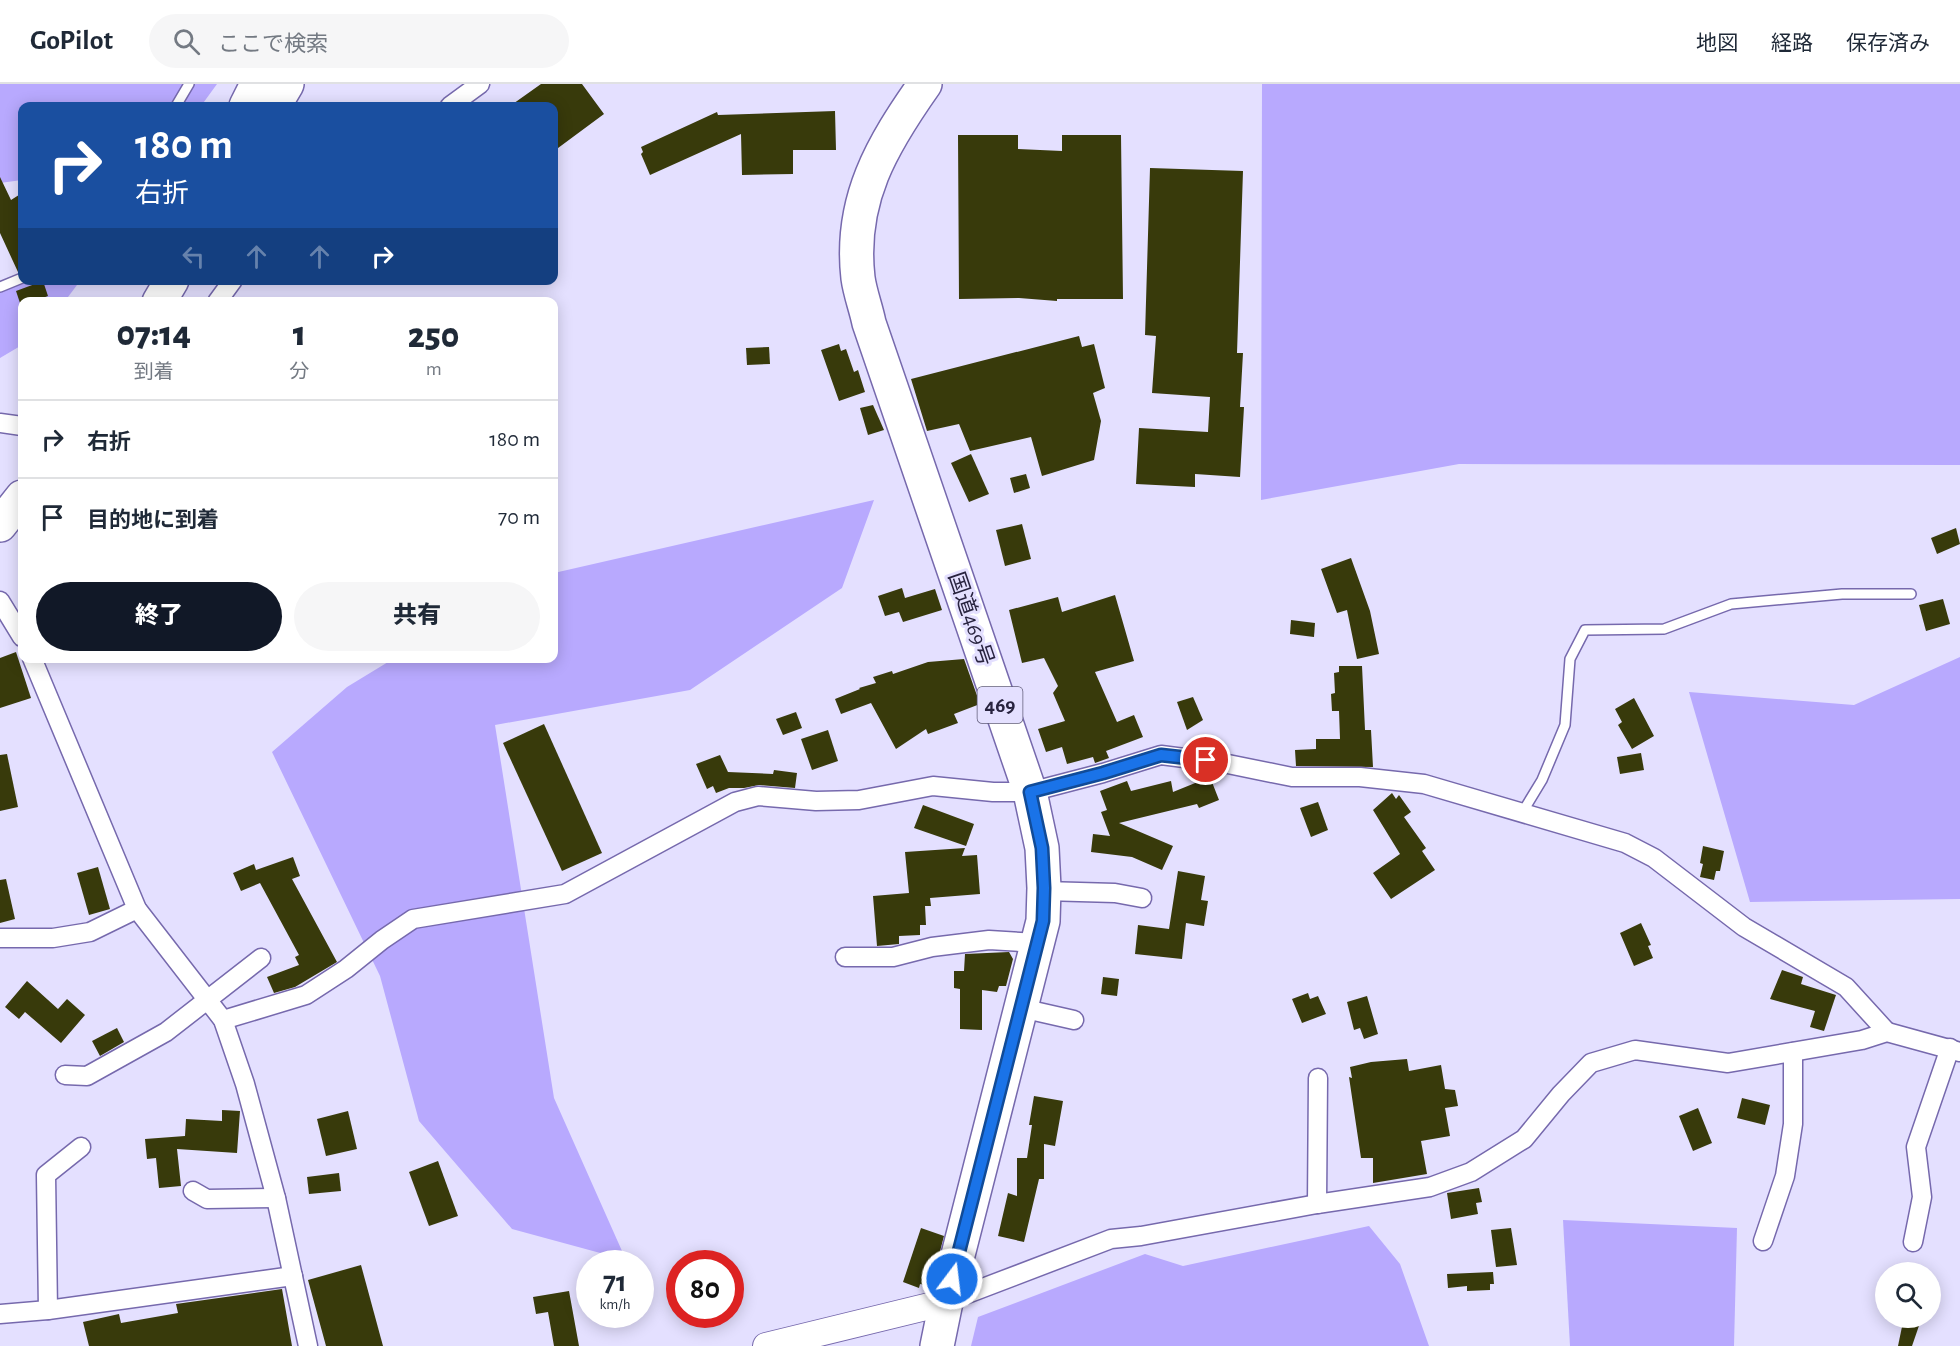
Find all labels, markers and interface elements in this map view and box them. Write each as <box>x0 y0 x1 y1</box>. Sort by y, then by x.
search box <box>149 14 569 68</box>
icon: search <box>170 25 203 58</box>
text: GoPilot <box>30 27 113 55</box>
text: ここで検索 <box>218 33 328 55</box>
text: 地図 <box>1696 33 1738 54</box>
text: 経路 <box>1771 33 1813 54</box>
text: 保存済み <box>1846 33 1930 54</box>
text: 180 m <box>135 124 233 166</box>
icon: right <box>36 126 114 204</box>
text: 右折 <box>135 180 189 207</box>
icon: left <box>177 240 210 273</box>
icon: ahead <box>240 240 273 273</box>
icon: ahead <box>303 240 336 273</box>
icon: right <box>366 240 399 273</box>
text: 07:14 <box>116 316 191 352</box>
text: 1 <box>293 316 306 352</box>
text: 250 <box>408 318 460 354</box>
text: m <box>426 359 442 379</box>
text: 到着 <box>134 362 174 382</box>
text: 分 <box>289 362 309 382</box>
icon: right <box>36 423 69 456</box>
text: 180 m <box>489 428 540 450</box>
text: 右折 <box>87 431 131 453</box>
icon: arrive <box>36 501 69 534</box>
text: 70 m <box>498 506 540 528</box>
text: 目的地に到着 <box>87 509 219 531</box>
street label: 国道469号 <box>945 569 998 669</box>
button: 終了 <box>36 582 282 651</box>
button: 共有 <box>294 582 540 651</box>
road number: 469 <box>978 687 1022 723</box>
pin <box>1180 734 1231 785</box>
icon: arrive <box>1189 743 1222 776</box>
position arrow <box>920 1247 984 1311</box>
speed limit sign: 80 <box>666 1250 744 1328</box>
map controls <box>1875 1262 1941 1328</box>
button: search <box>1875 1262 1941 1328</box>
text: 71 <box>603 1267 627 1297</box>
text: km/h <box>600 1297 630 1312</box>

